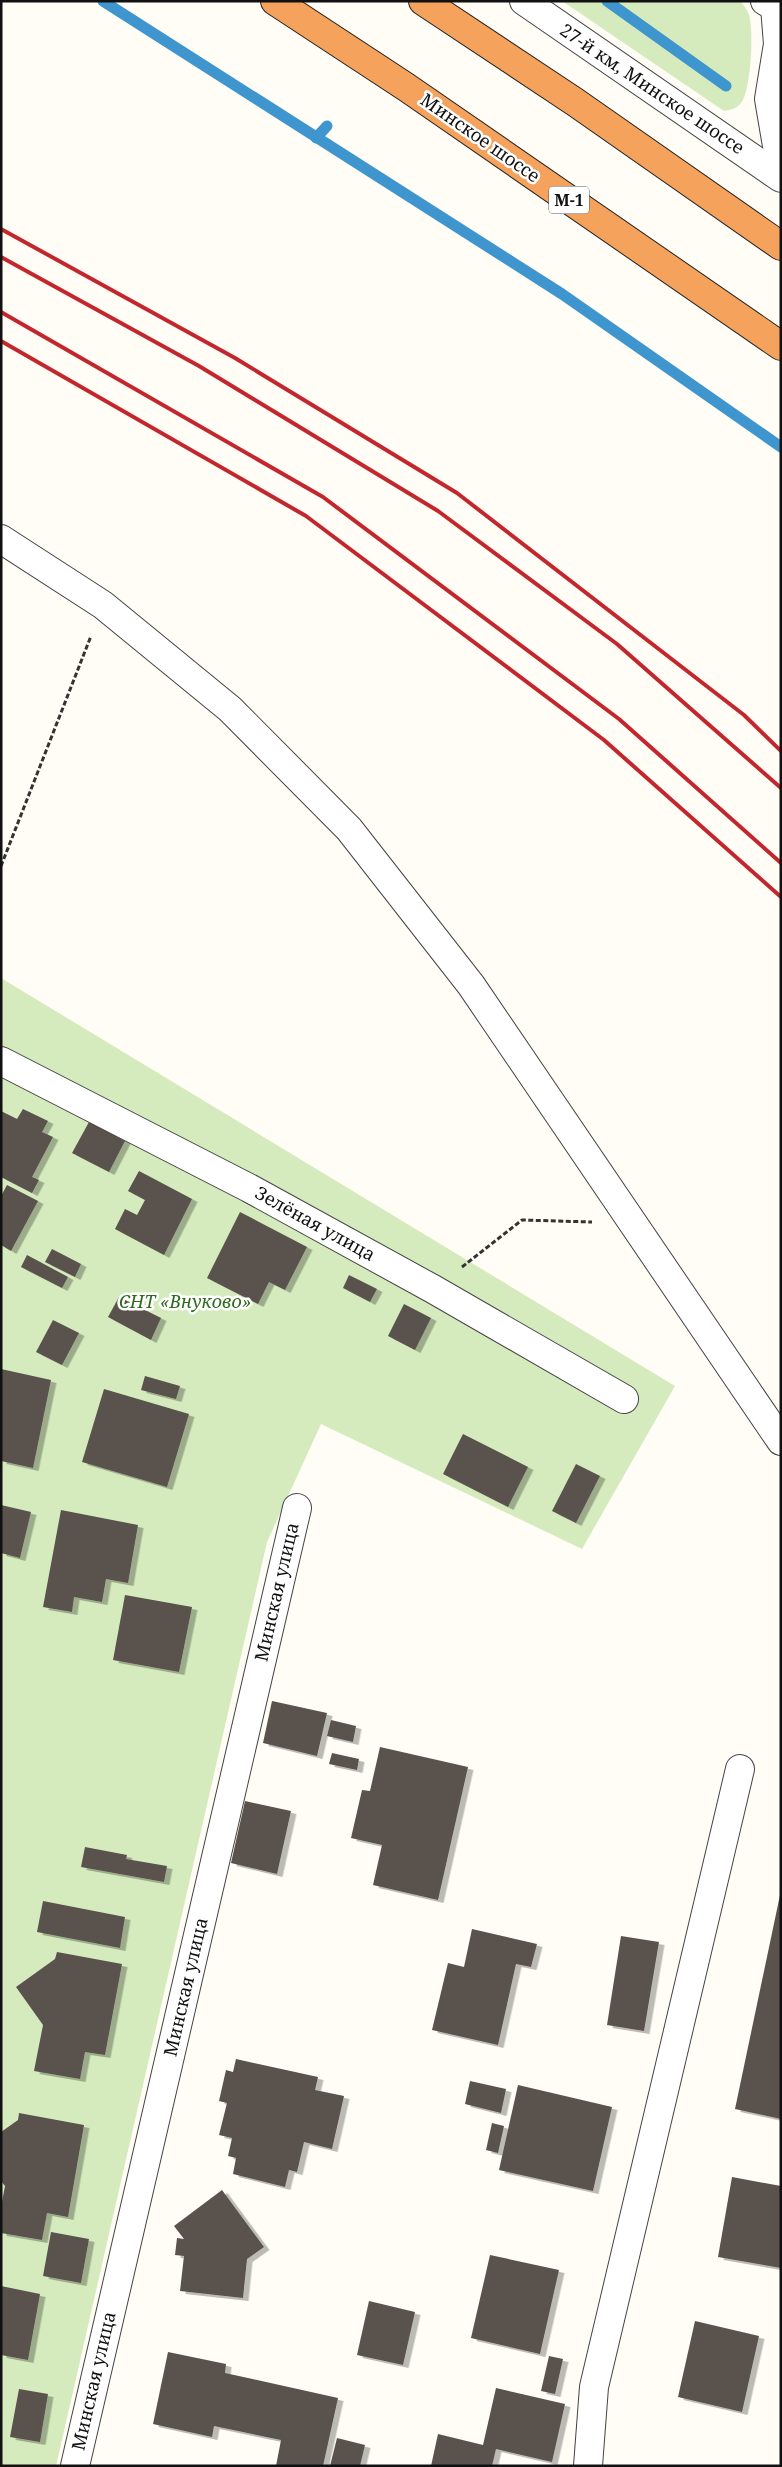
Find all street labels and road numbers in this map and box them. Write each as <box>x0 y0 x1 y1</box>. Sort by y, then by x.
street label: 27-й км, Минское шоссе <box>556 17 749 159</box>
street label: Минское шоссе <box>416 87 545 187</box>
road number: М-1 <box>549 186 589 214</box>
street label: Зелёная улица <box>251 1180 380 1266</box>
street label: Минская улица <box>248 1520 304 1664</box>
street label: Минская улица <box>157 1915 213 2059</box>
street label: Минская улица <box>65 2309 121 2453</box>

